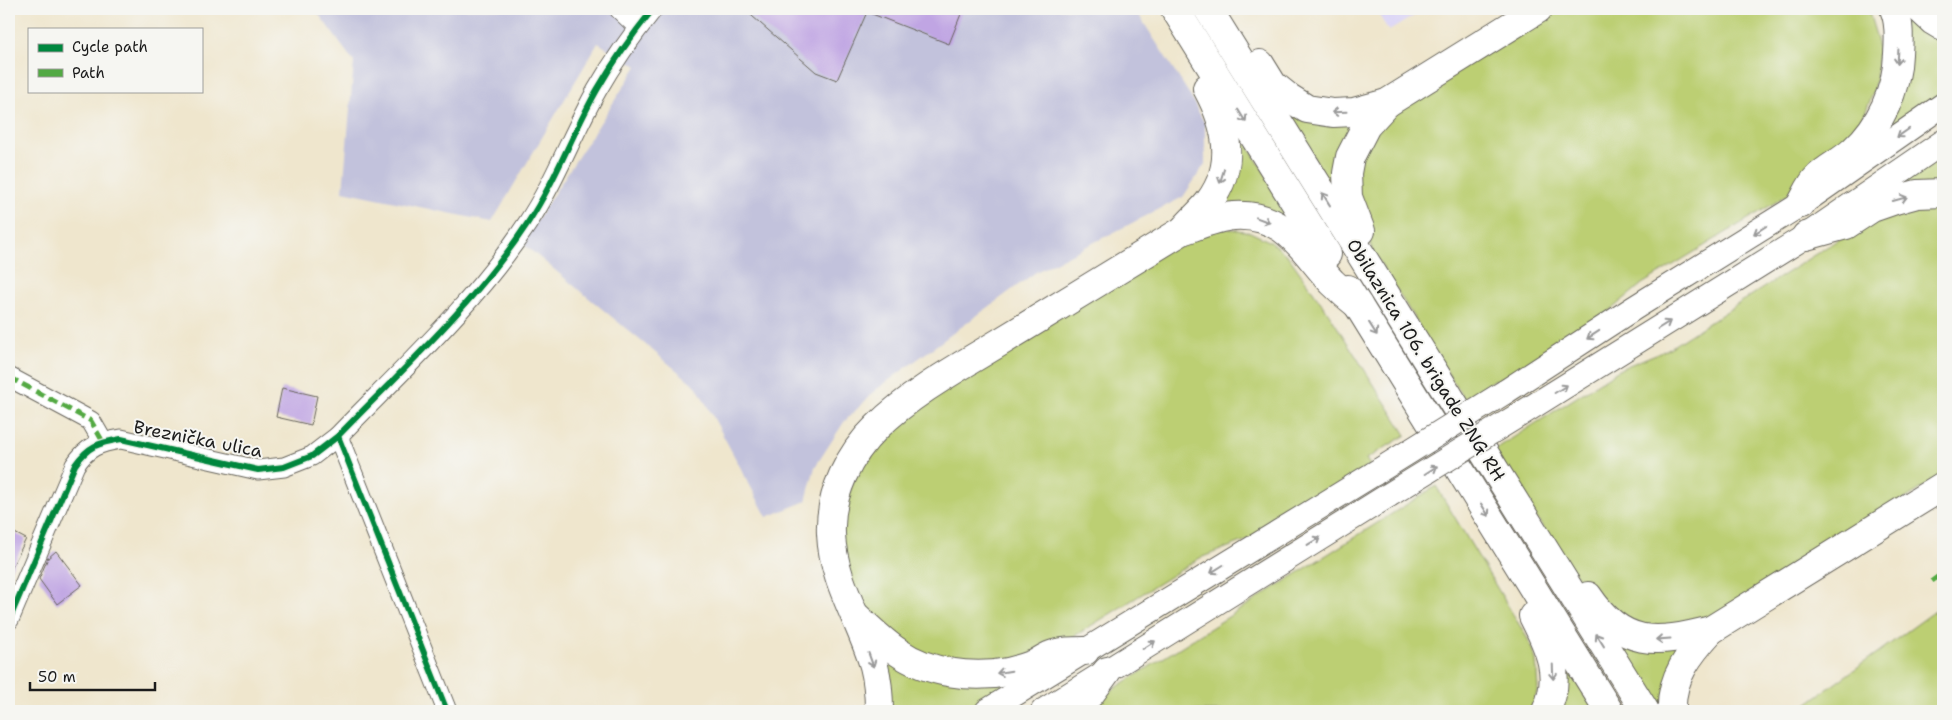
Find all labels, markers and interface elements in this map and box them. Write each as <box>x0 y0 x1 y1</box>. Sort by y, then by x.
legend <box>28 28 202 92</box>
text: Cycle path <box>72 37 148 57</box>
one-way arrow <box>1893 48 1903 64</box>
text: Path <box>72 63 105 83</box>
one-way arrow <box>1237 108 1247 122</box>
one-way arrow <box>1332 108 1348 117</box>
one-way arrow <box>1896 128 1910 138</box>
one-way arrow <box>1217 167 1226 183</box>
one-way arrow <box>1321 192 1331 206</box>
one-way arrow <box>1891 193 1907 203</box>
one-way arrow <box>1255 216 1270 225</box>
one-way arrow <box>1753 226 1767 236</box>
street label: Obilaznica 106. brigade ZNG RH <box>1341 234 1511 486</box>
one-way arrow <box>1657 319 1671 330</box>
one-way arrow <box>1368 321 1378 335</box>
one-way arrow <box>1586 330 1600 340</box>
one-way arrow <box>1553 384 1567 394</box>
street label: Breznička ulica <box>132 415 264 463</box>
one-way arrow <box>1423 464 1437 474</box>
one-way arrow <box>1480 502 1490 516</box>
one-way arrow <box>1307 536 1321 546</box>
one-way arrow <box>1211 564 1225 574</box>
one-way arrow <box>1595 634 1605 648</box>
one-way arrow <box>1656 635 1672 644</box>
one-way arrow <box>1141 640 1155 650</box>
one-way arrow <box>867 652 876 667</box>
scale bar <box>30 660 155 692</box>
one-way arrow <box>1548 663 1558 679</box>
text: 50 m <box>38 667 76 687</box>
one-way arrow <box>997 667 1013 677</box>

